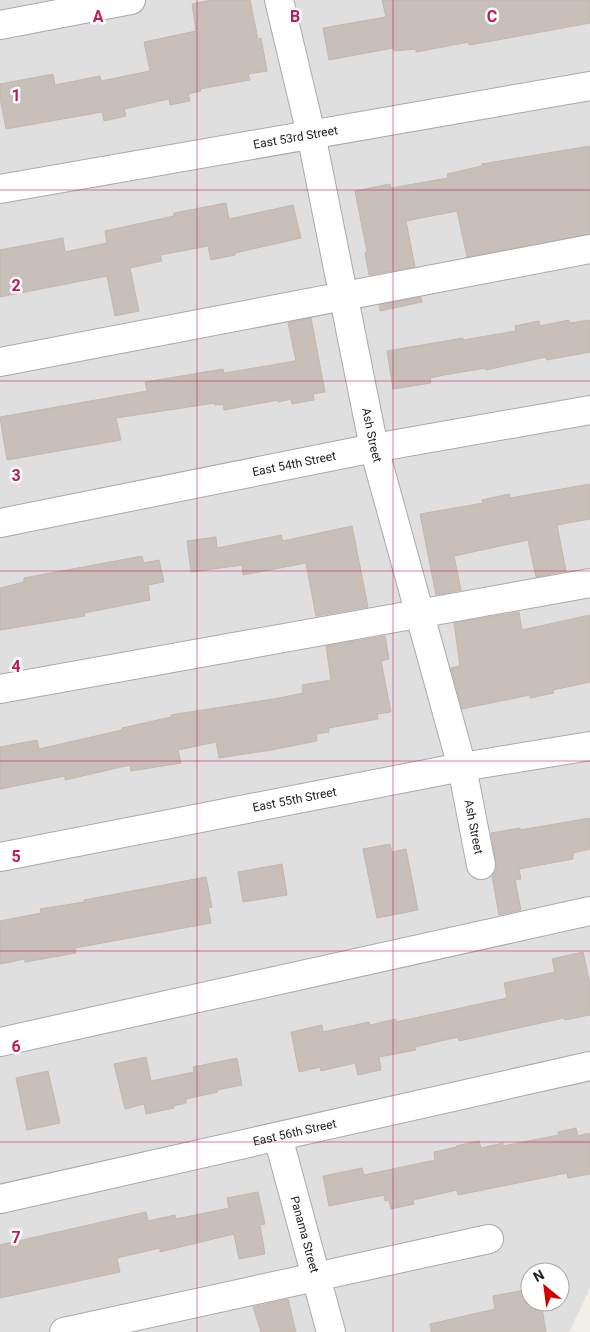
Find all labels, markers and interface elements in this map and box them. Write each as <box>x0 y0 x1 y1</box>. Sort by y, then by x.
text: A <box>93 7 104 26</box>
text: B <box>290 7 300 26</box>
text: C <box>487 7 497 26</box>
text: 1 <box>11 86 21 105</box>
street label: East 53rd Street <box>252 123 339 152</box>
text: 2 <box>11 276 21 295</box>
street label: Ash Street <box>359 407 385 464</box>
street label: East 54th Street <box>251 449 337 479</box>
text: 3 <box>11 466 21 485</box>
text: 4 <box>11 657 21 676</box>
street label: East 55th Street <box>251 785 338 815</box>
street label: Ash Street <box>461 798 486 856</box>
text: 5 <box>11 847 21 866</box>
text: 6 <box>11 1037 21 1056</box>
street label: East 56th Street <box>251 1116 338 1149</box>
street label: Panama Street <box>287 1195 322 1274</box>
text: 7 <box>11 1228 21 1247</box>
north arrow <box>520 1262 570 1312</box>
text: N <box>530 1266 547 1285</box>

